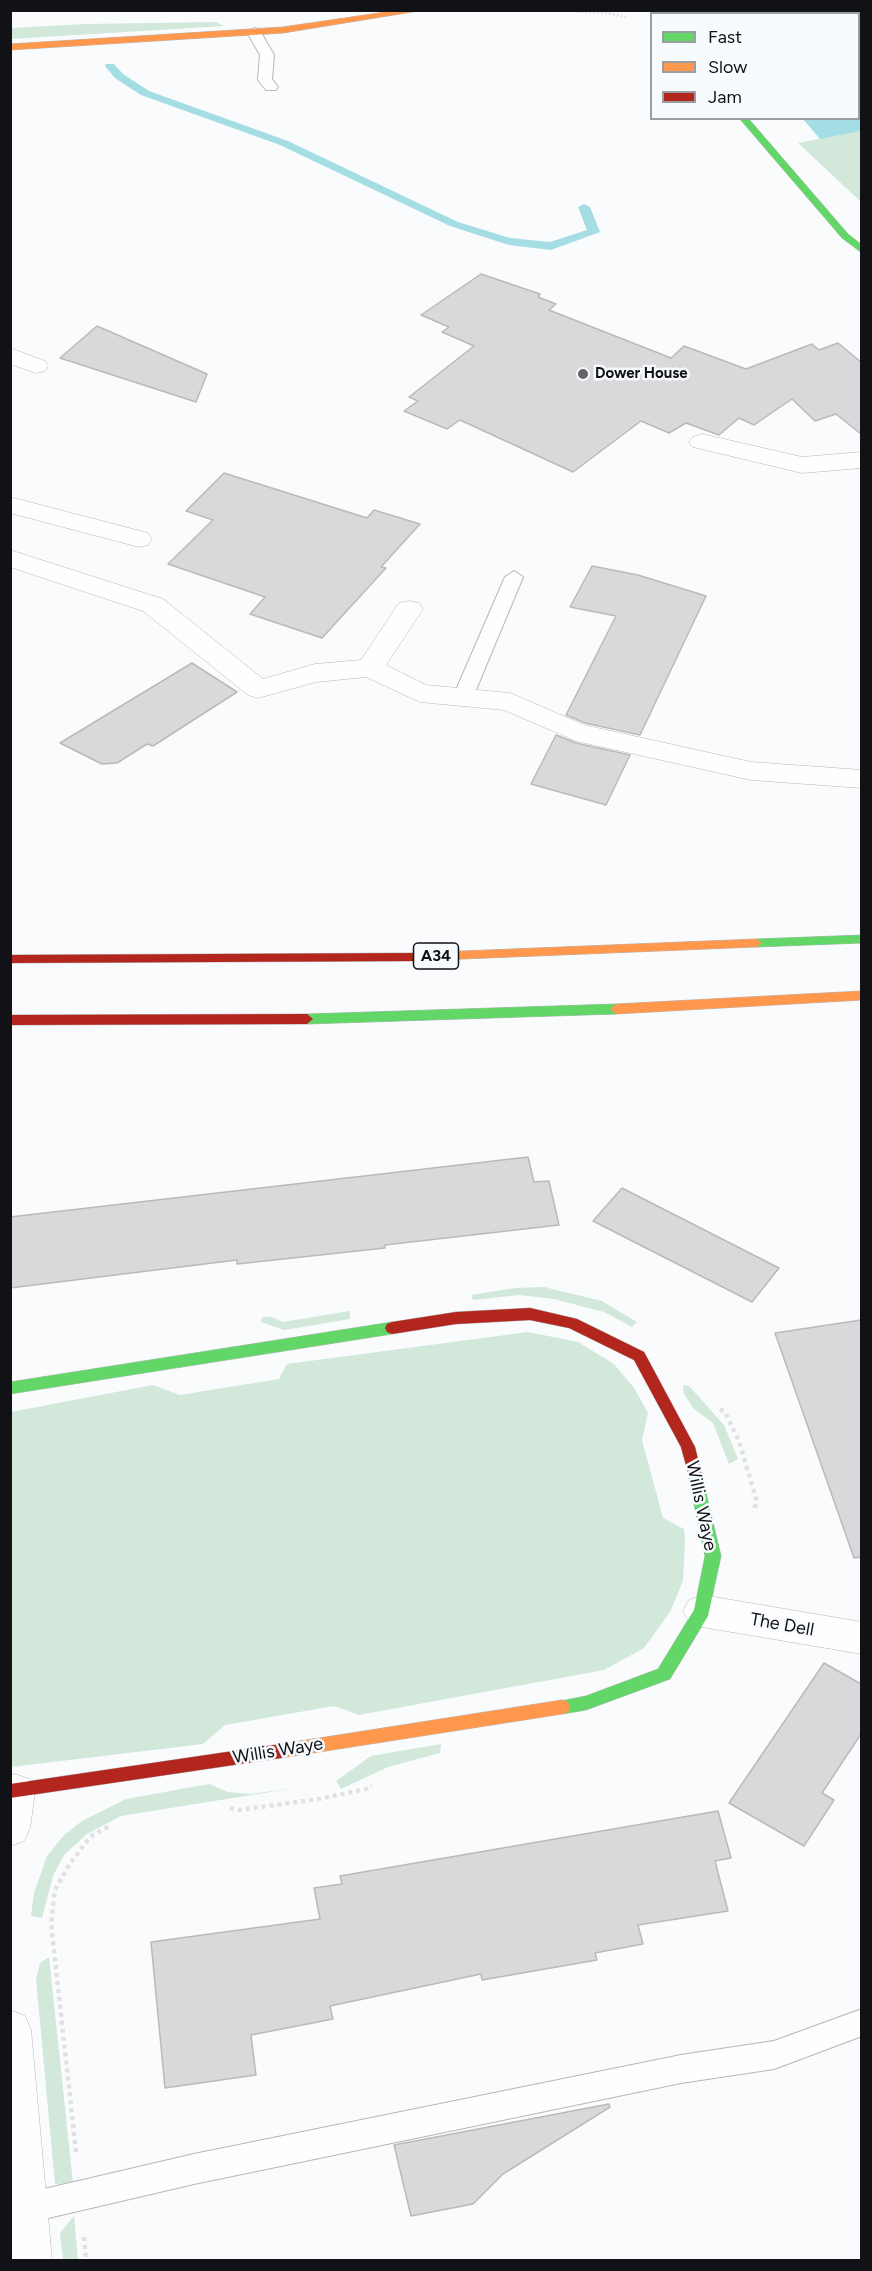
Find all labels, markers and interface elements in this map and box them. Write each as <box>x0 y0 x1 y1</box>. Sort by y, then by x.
legend <box>650 12 860 120</box>
text: Fast <box>708 26 742 48</box>
text: Slow <box>708 56 747 78</box>
text: Jam <box>708 86 742 108</box>
place label: Dower House <box>595 365 688 383</box>
marker: Dower House <box>576 367 590 381</box>
road number: A34 <box>414 943 458 969</box>
street label: Willis Waye <box>681 1459 721 1553</box>
street label: The Dell <box>748 1609 816 1641</box>
street label: Willis Waye <box>231 1733 325 1769</box>

